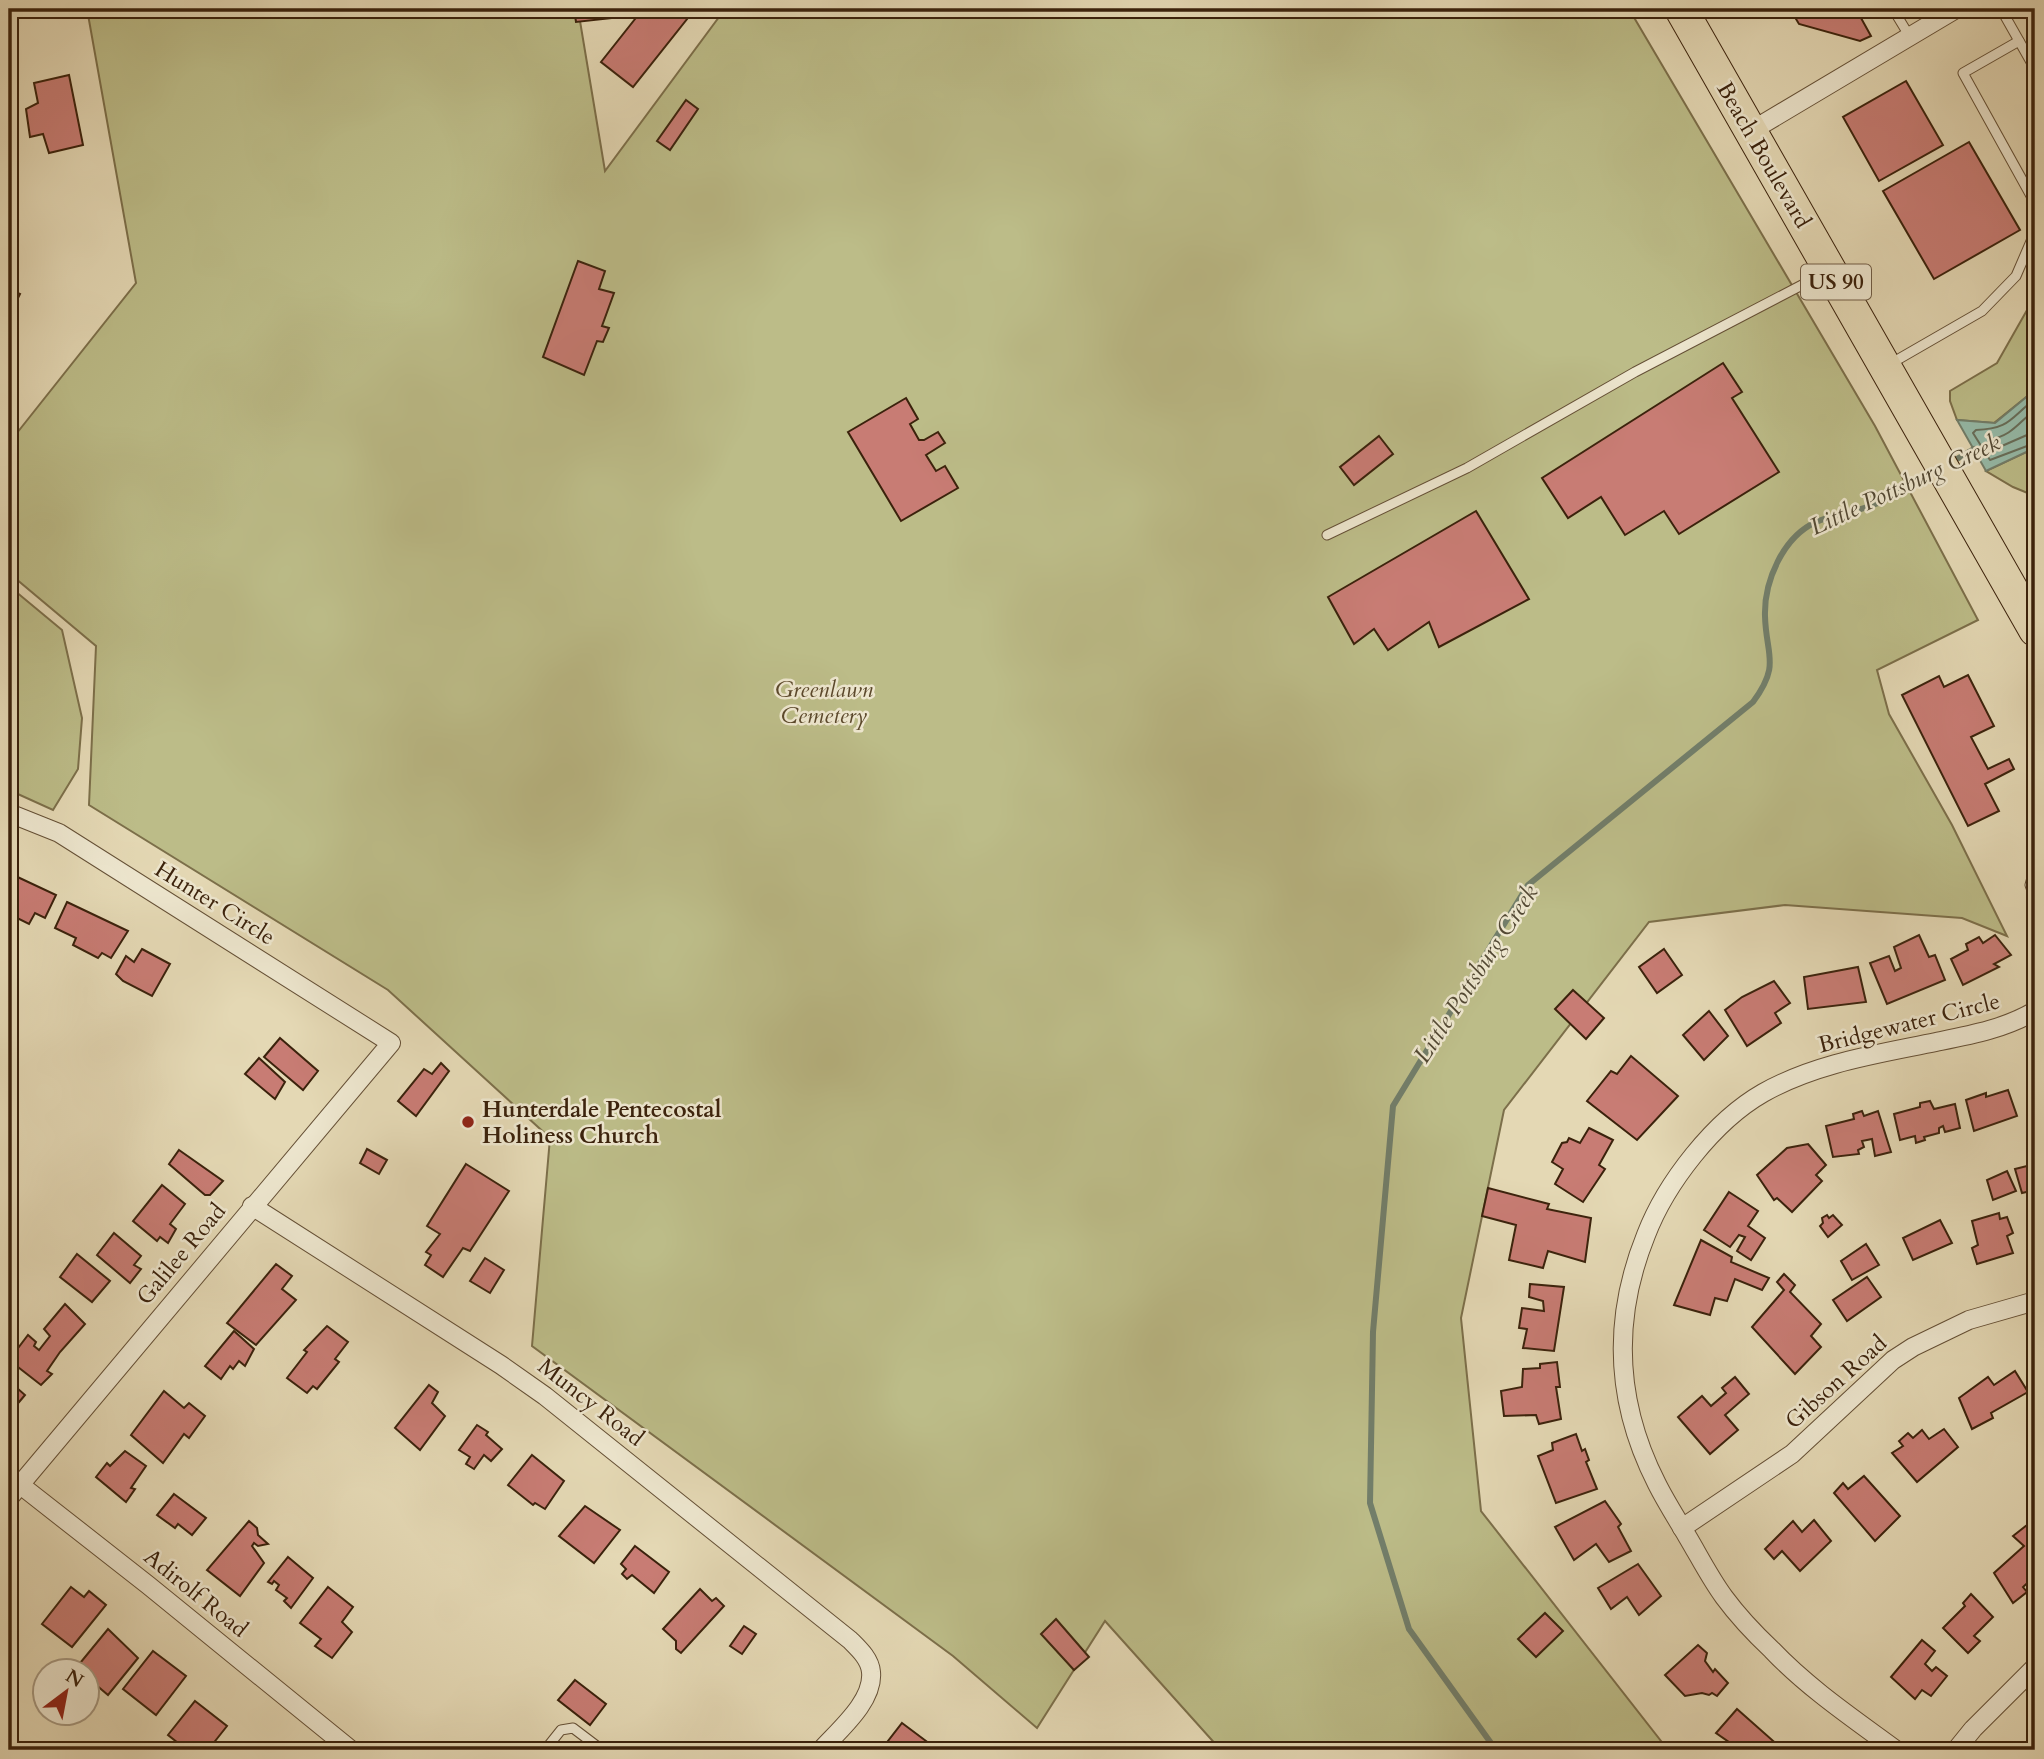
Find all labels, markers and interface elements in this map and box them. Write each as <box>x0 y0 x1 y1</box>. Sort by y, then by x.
street label: Beach Boulevard <box>1709 76 1819 235</box>
road number: US 90 <box>1801 264 1871 300</box>
water label: Little Pottsburg Creek <box>1804 426 2006 544</box>
park label: Greenlawn Cemetery <box>775 674 874 731</box>
street label: Hunter Circle <box>149 854 281 952</box>
water label: Little Pottsburg Creek <box>1406 878 1546 1070</box>
street label: Bridgewater Circle <box>1815 985 2003 1061</box>
place label: Hunterdale Pentecostal Holiness Church <box>482 1094 722 1151</box>
marker: Hunterdale Pentecostal Holiness Church <box>460 1114 476 1130</box>
street label: Galilee Road <box>129 1196 233 1311</box>
street label: Gibson Road <box>1778 1328 1894 1436</box>
street label: Muncy Road <box>532 1351 651 1454</box>
street label: Adirolf Road <box>137 1541 255 1645</box>
north arrow <box>32 1658 102 1728</box>
text: N <box>61 1663 89 1694</box>

